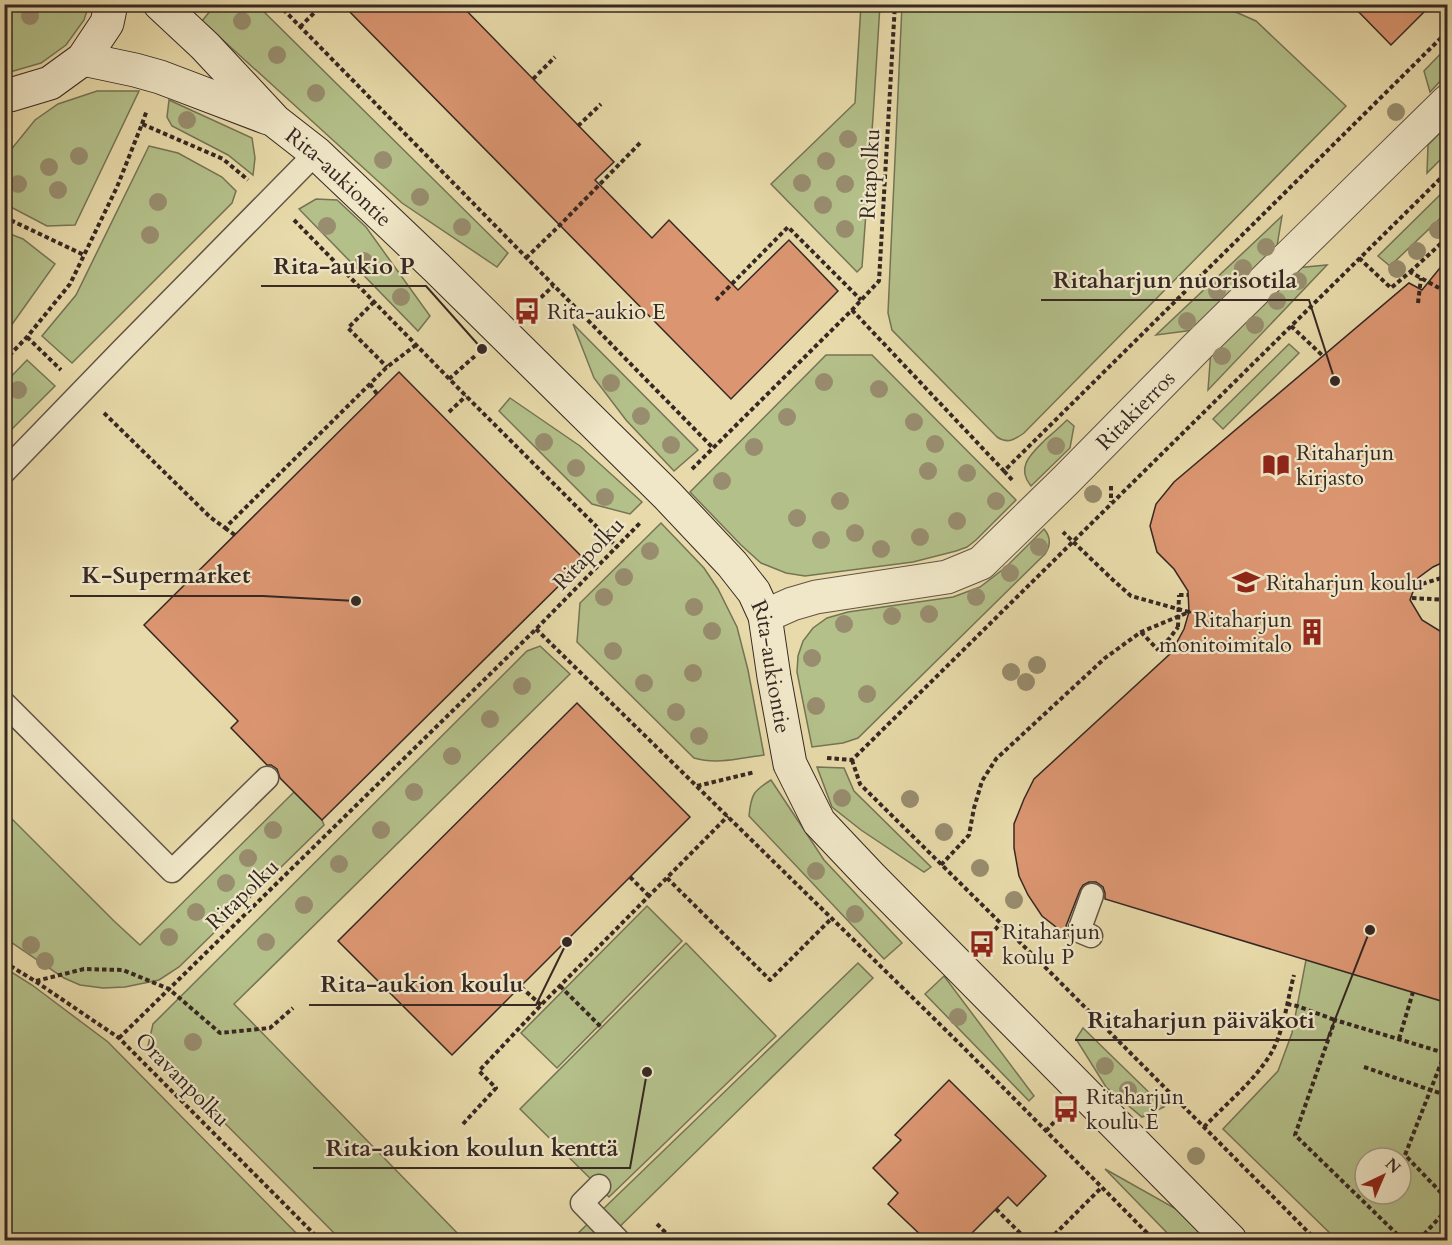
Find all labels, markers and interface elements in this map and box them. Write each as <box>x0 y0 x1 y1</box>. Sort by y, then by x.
street label: Rita-aukiontie <box>279 121 398 234</box>
street label: Ritapolku <box>853 128 887 220</box>
callout: Rita-aukio P <box>261 244 426 286</box>
text: Rita-aukio P <box>273 250 415 283</box>
callout: Ritaharjun nuorisotila <box>1041 258 1309 300</box>
text: Ritaharjun nuorisotila <box>1053 264 1297 297</box>
bus stop icon: Rita-aukio E <box>512 296 542 326</box>
place label: Rita-aukio E <box>547 297 666 327</box>
street label: Ritakierros <box>1090 364 1182 457</box>
place label: Ritaharjun kirjasto <box>1296 438 1395 493</box>
library icon: Ritaharjun kirjasto <box>1261 450 1291 480</box>
street label: Ritapolku <box>546 511 631 597</box>
callout: K-Supermarket <box>70 554 263 596</box>
text: K-Supermarket <box>82 559 251 592</box>
school or university icon: Ritaharjun koulu <box>1231 567 1261 597</box>
place label: Ritaharjun koulu <box>1266 568 1424 598</box>
street label: Rita-aukiontie <box>744 595 798 736</box>
place label: Ritaharjun monitoimitalo <box>1159 605 1292 660</box>
building icon: Ritaharjun monitoimitalo <box>1297 617 1327 647</box>
street label: Ritapolku <box>200 852 286 937</box>
place label: Ritaharjun koulu P <box>1002 917 1101 972</box>
bus stop icon: Ritaharjun koulu P <box>967 929 997 959</box>
callout: Rita-aukion koulu <box>309 963 536 1005</box>
text: Rita-aukion koulu <box>320 968 524 1001</box>
callout: Ritaharjun päiväkoti <box>1075 998 1327 1040</box>
text: Ritaharjun päiväkoti <box>1087 1004 1315 1037</box>
street label: Oravanpolku <box>128 1026 236 1134</box>
place label: Ritaharjun koulu E <box>1086 1082 1185 1137</box>
bus stop icon: Ritaharjun koulu E <box>1051 1094 1081 1124</box>
callout: Rita-aukion koulun kenttä <box>313 1126 630 1168</box>
text: Rita-aukion koulun kenttä <box>326 1132 619 1165</box>
north arrow <box>1353 1146 1413 1206</box>
text: N <box>1380 1153 1405 1179</box>

